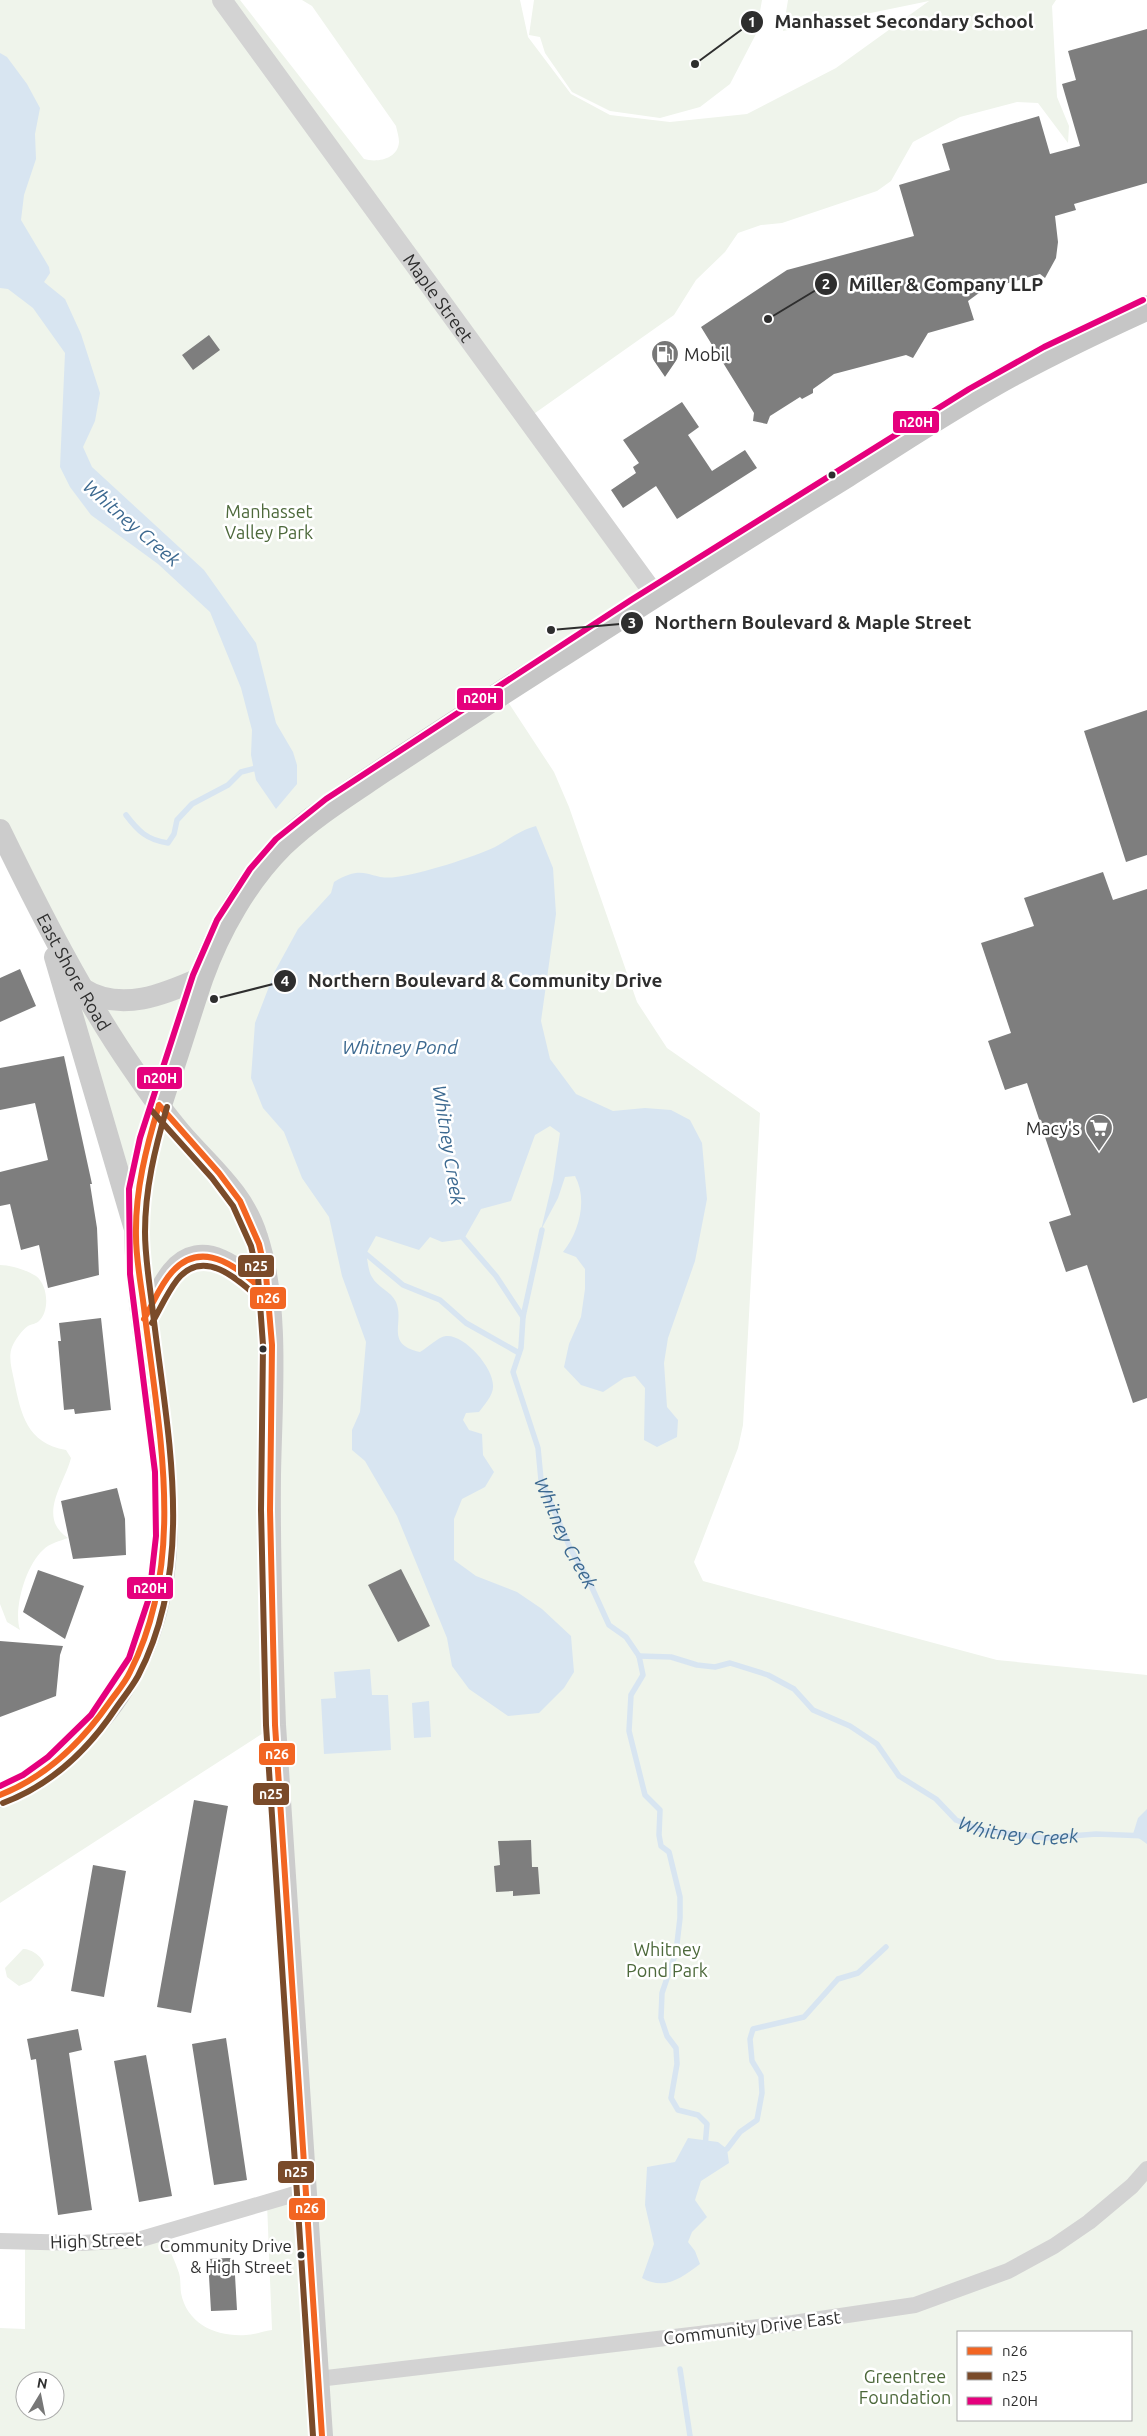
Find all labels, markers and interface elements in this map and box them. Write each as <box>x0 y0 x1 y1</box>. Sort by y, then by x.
callout: Manhasset Secondary School <box>739 5 1043 39</box>
text: Manhasset Secondary School <box>774 10 1034 32</box>
text: 1 <box>748 13 756 30</box>
street label: Maple Street <box>400 249 477 346</box>
callout: Miller & Company LLP <box>814 267 1053 301</box>
text: Miller & Company LLP <box>849 273 1043 295</box>
text: 2 <box>822 275 830 292</box>
fuel station icon: Mobil <box>650 339 680 378</box>
place label: Mobil <box>684 344 730 364</box>
line badge: n20H <box>892 410 940 434</box>
text: n20H <box>899 414 933 430</box>
unlabelled marker <box>827 470 837 480</box>
water label: Whitney Creek <box>79 475 185 571</box>
park label: Manhasset Valley Park <box>225 501 313 542</box>
callout: Northern Boulevard & Maple Street <box>619 606 981 640</box>
text: Northern Boulevard & Maple Street <box>654 611 972 633</box>
text: 3 <box>628 614 636 631</box>
line badge: n20H <box>456 687 504 711</box>
text: n20H <box>463 690 497 706</box>
street label: East Shore Road <box>33 910 115 1034</box>
callout: Northern Boulevard & Community Drive <box>273 964 672 998</box>
text: Northern Boulevard & Community Drive <box>308 969 662 991</box>
text: 4 <box>281 972 289 989</box>
water label: Whitney Pond <box>342 1036 459 1058</box>
line badge: n20H <box>136 1066 183 1090</box>
text: n20H <box>143 1070 177 1086</box>
water label: Whitney Creek <box>429 1083 469 1207</box>
supermarket icon: Macy's <box>1084 1113 1114 1152</box>
place label: Macy's <box>1026 1118 1080 1138</box>
line badge: n25 <box>237 1254 275 1278</box>
text: n25 <box>244 1258 268 1274</box>
line badge: n26 <box>249 1286 287 1310</box>
text: n26 <box>256 1290 280 1306</box>
unlabelled marker <box>258 1344 268 1354</box>
water label: Whitney Creek <box>530 1474 602 1592</box>
line badge: n20H <box>126 1576 174 1600</box>
text: n20H <box>133 1580 167 1596</box>
line badge: n26 <box>258 1742 296 1766</box>
text: n26 <box>265 1746 289 1762</box>
line badge: n25 <box>252 1782 290 1806</box>
text: n25 <box>259 1786 283 1802</box>
water label: Whitney Creek <box>955 1811 1079 1849</box>
park label: Whitney Pond Park <box>626 1939 708 1980</box>
line badge: n25 <box>277 2160 315 2184</box>
text: n25 <box>284 2164 308 2180</box>
line badge: n26 <box>288 2197 326 2221</box>
text: n26 <box>295 2200 319 2216</box>
street label: High Street <box>50 2228 142 2252</box>
place label: Community Drive & High Street <box>160 2236 292 2276</box>
marker: Community Drive & High Street <box>296 2250 306 2260</box>
street label: Community Drive East <box>662 2306 842 2348</box>
legend <box>957 2331 1132 2421</box>
text: n26 <box>1002 2342 1028 2359</box>
park label: Greentree Foundation <box>859 2366 951 2407</box>
text: n25 <box>1002 2367 1028 2384</box>
north arrow <box>15 2371 65 2421</box>
text: N <box>36 2374 49 2392</box>
text: n20H <box>1002 2392 1038 2409</box>

